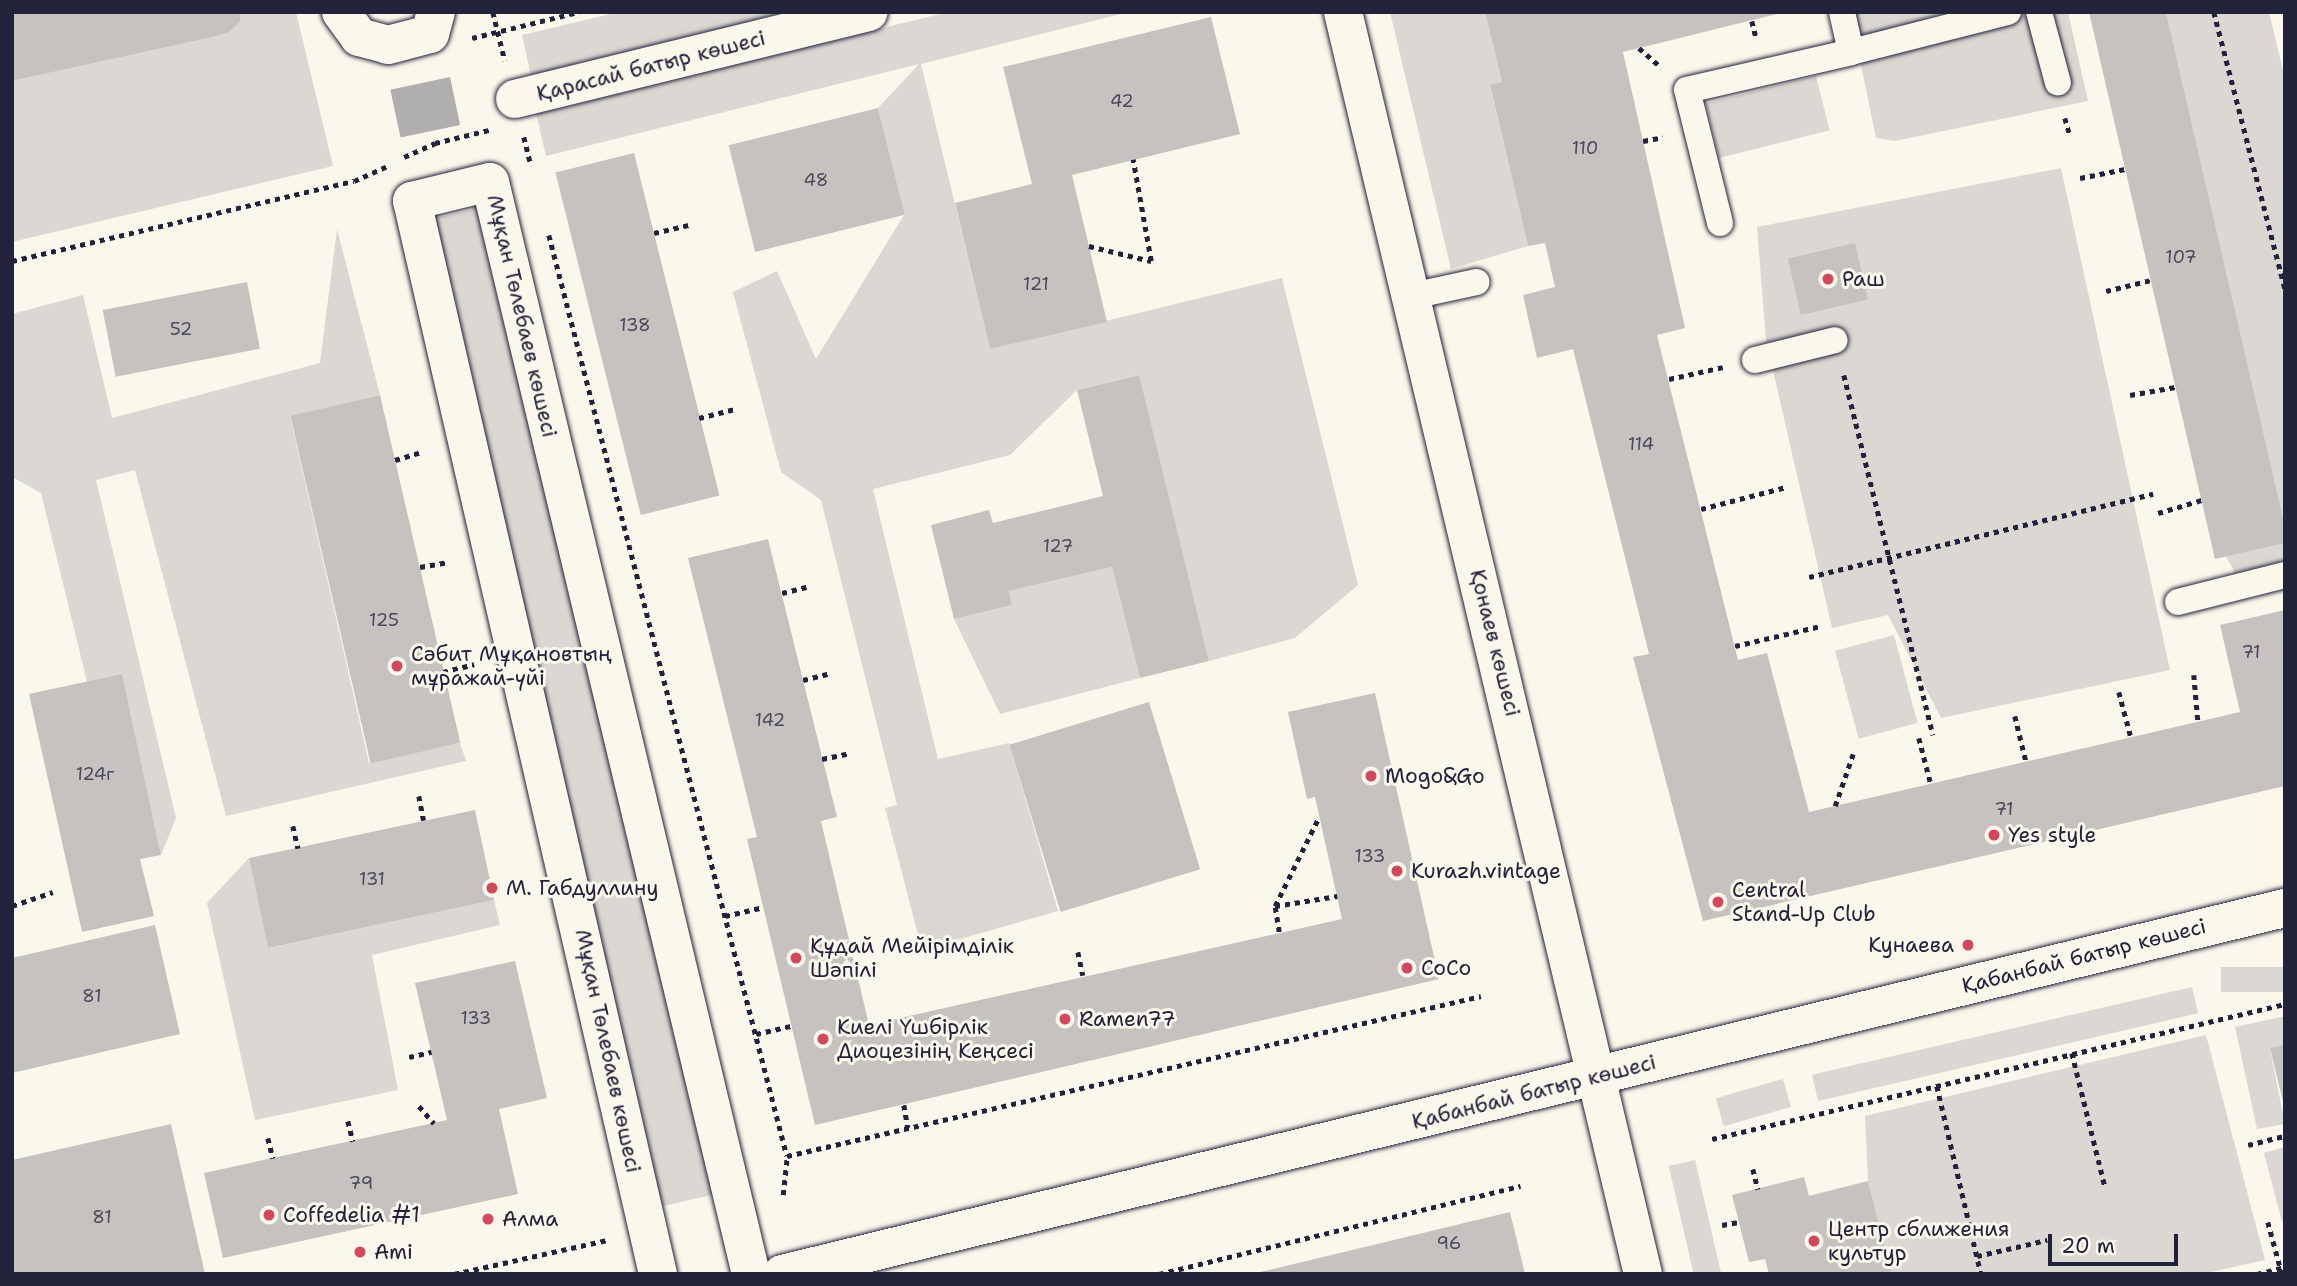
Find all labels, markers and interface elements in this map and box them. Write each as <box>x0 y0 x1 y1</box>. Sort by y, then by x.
street label: Қарасай батыр көшесі <box>534 25 768 107</box>
house number: 42 <box>1110 90 1134 112</box>
house number: 110 <box>1572 137 1598 159</box>
house number: 48 <box>804 169 828 191</box>
street label: Мұқан Төлебаев көшесі <box>482 192 562 440</box>
house number: 107 <box>2165 246 2197 268</box>
place label: Раш <box>1842 266 1885 292</box>
marker: Раш <box>1820 271 1836 287</box>
house number: 121 <box>1023 273 1049 295</box>
house number: 138 <box>619 314 651 336</box>
house number: 52 <box>170 318 192 340</box>
house number: 114 <box>1628 433 1654 455</box>
house number: 127 <box>1043 535 1073 557</box>
street label: Қонаев көшесі <box>1465 567 1525 719</box>
house number: 125 <box>369 609 399 631</box>
place label: Сәбит Мұқановтың мұражай-үйі <box>411 641 612 691</box>
house number: 71 <box>2241 641 2261 663</box>
marker: Сәбит Мұқановтың мұражай-үйі <box>389 658 405 674</box>
house number: 142 <box>755 709 785 731</box>
house number: 124г <box>76 763 114 785</box>
place label: Mogo&Go <box>1385 763 1485 789</box>
marker: Mogo&Go <box>1363 768 1379 784</box>
house number: 71 <box>1994 798 2014 820</box>
place label: Yes style <box>2008 822 2096 848</box>
marker: Yes style <box>1986 827 2002 843</box>
house number: 133 <box>1355 845 1385 867</box>
place label: Kurazh.vintage <box>1411 858 1561 884</box>
marker: Kurazh.vintage <box>1389 863 1405 879</box>
house number: 131 <box>359 868 385 890</box>
place label: М. Габдуллину <box>506 875 659 901</box>
place label: Central Stand-Up Club <box>1732 877 1876 927</box>
marker: М. Габдуллину <box>484 880 500 896</box>
marker: Central Stand-Up Club <box>1710 894 1726 910</box>
street label: Қабанбай батыр көшесі <box>1959 913 2209 999</box>
street label: Мұқан Төлебаев көшесі <box>570 927 646 1175</box>
place label: Кунаева <box>1868 932 1954 958</box>
place label: Құдай Мейірімділік Шәпілі <box>810 933 1014 983</box>
marker: Кунаева <box>1960 937 1976 953</box>
marker: Құдай Мейірімділік Шәпілі <box>788 950 804 966</box>
place label: CoCo <box>1421 955 1471 981</box>
marker: CoCo <box>1399 960 1415 976</box>
house number: 81 <box>82 985 102 1007</box>
place label: Ramen77 <box>1079 1006 1176 1032</box>
house number: 133 <box>461 1007 491 1029</box>
marker: Ramen77 <box>1057 1011 1073 1027</box>
place label: Киелі Үшбірлік Диоцезінің Кеңсесі <box>837 1014 1034 1064</box>
marker: Киелі Үшбірлік Диоцезінің Кеңсесі <box>815 1031 831 1047</box>
street label: Қабанбай батыр көшесі <box>1409 1049 1659 1135</box>
house number: 79 <box>349 1172 373 1194</box>
place label: Coffedelia #1 <box>283 1202 420 1228</box>
house number: 81 <box>92 1206 112 1228</box>
place label: Алма <box>502 1206 558 1232</box>
marker: Coffedelia #1 <box>261 1207 277 1223</box>
marker: Алма <box>480 1211 496 1227</box>
place label: Центр сближения культур <box>1828 1216 2010 1266</box>
scale bar <box>2052 1220 2182 1264</box>
house number: 96 <box>1437 1232 1461 1254</box>
text: 20 m <box>2061 1232 2115 1260</box>
marker: Центр сближения культур <box>1806 1233 1822 1249</box>
place label: Ami <box>374 1239 413 1265</box>
marker: Ami <box>352 1244 368 1260</box>

